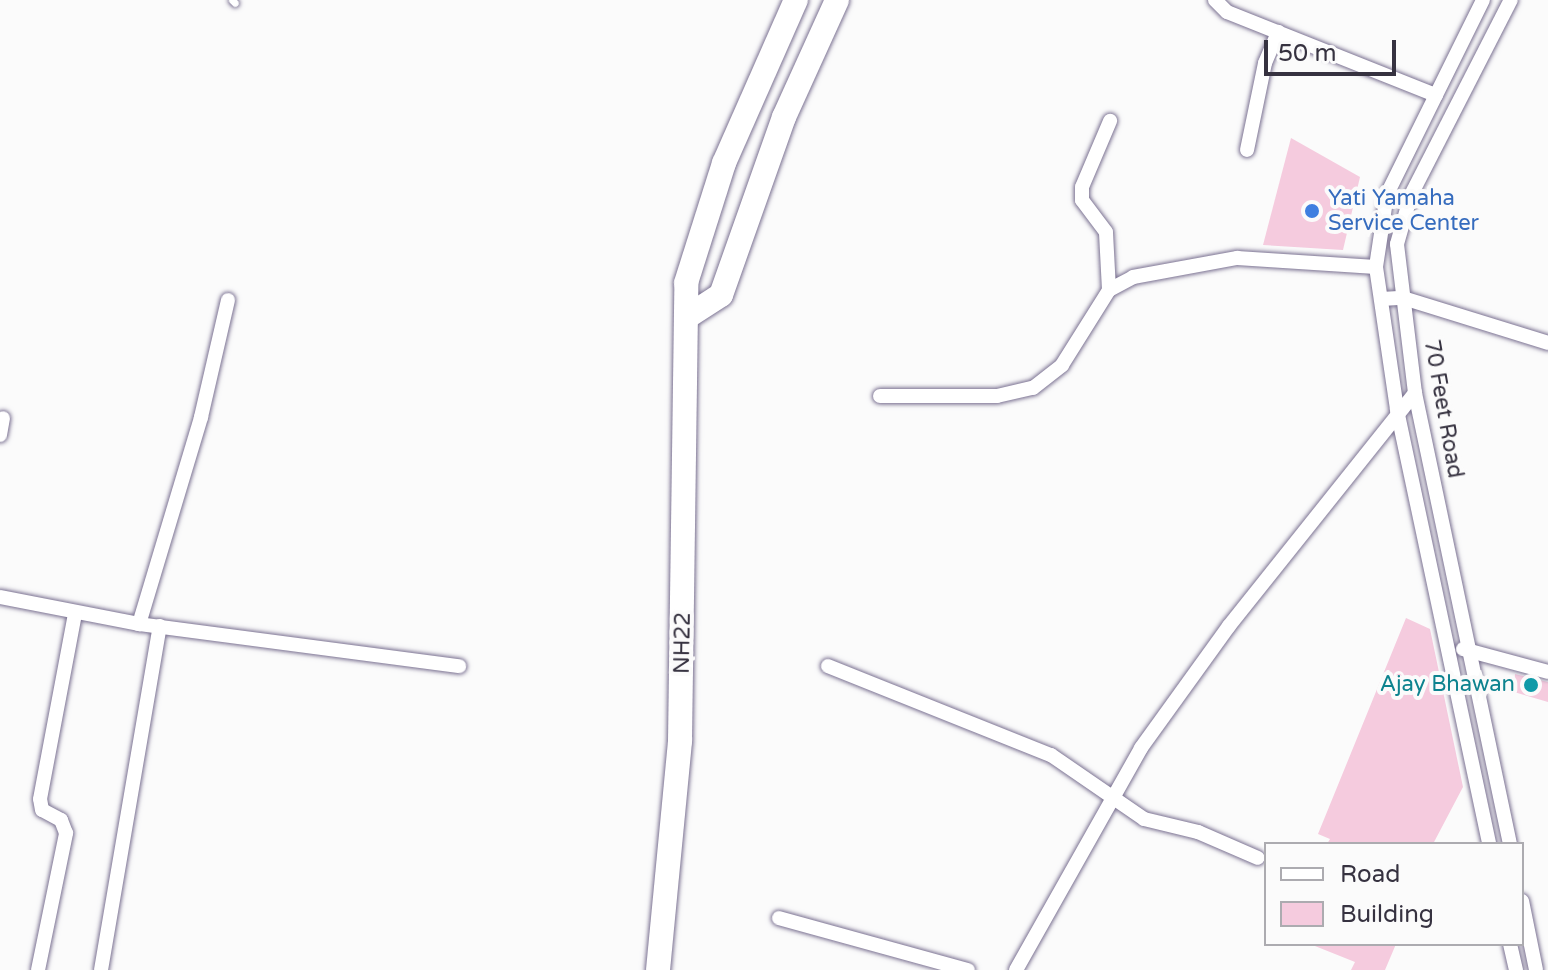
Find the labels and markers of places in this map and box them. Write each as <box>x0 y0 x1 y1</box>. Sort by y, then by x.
place label: Yati Yamaha Service Center <box>1328 185 1479 236</box>
marker: Yati Yamaha Service Center <box>1303 202 1321 220</box>
place label: Ajay Bhawan <box>1380 672 1515 698</box>
marker: Ajay Bhawan <box>1522 676 1540 694</box>

